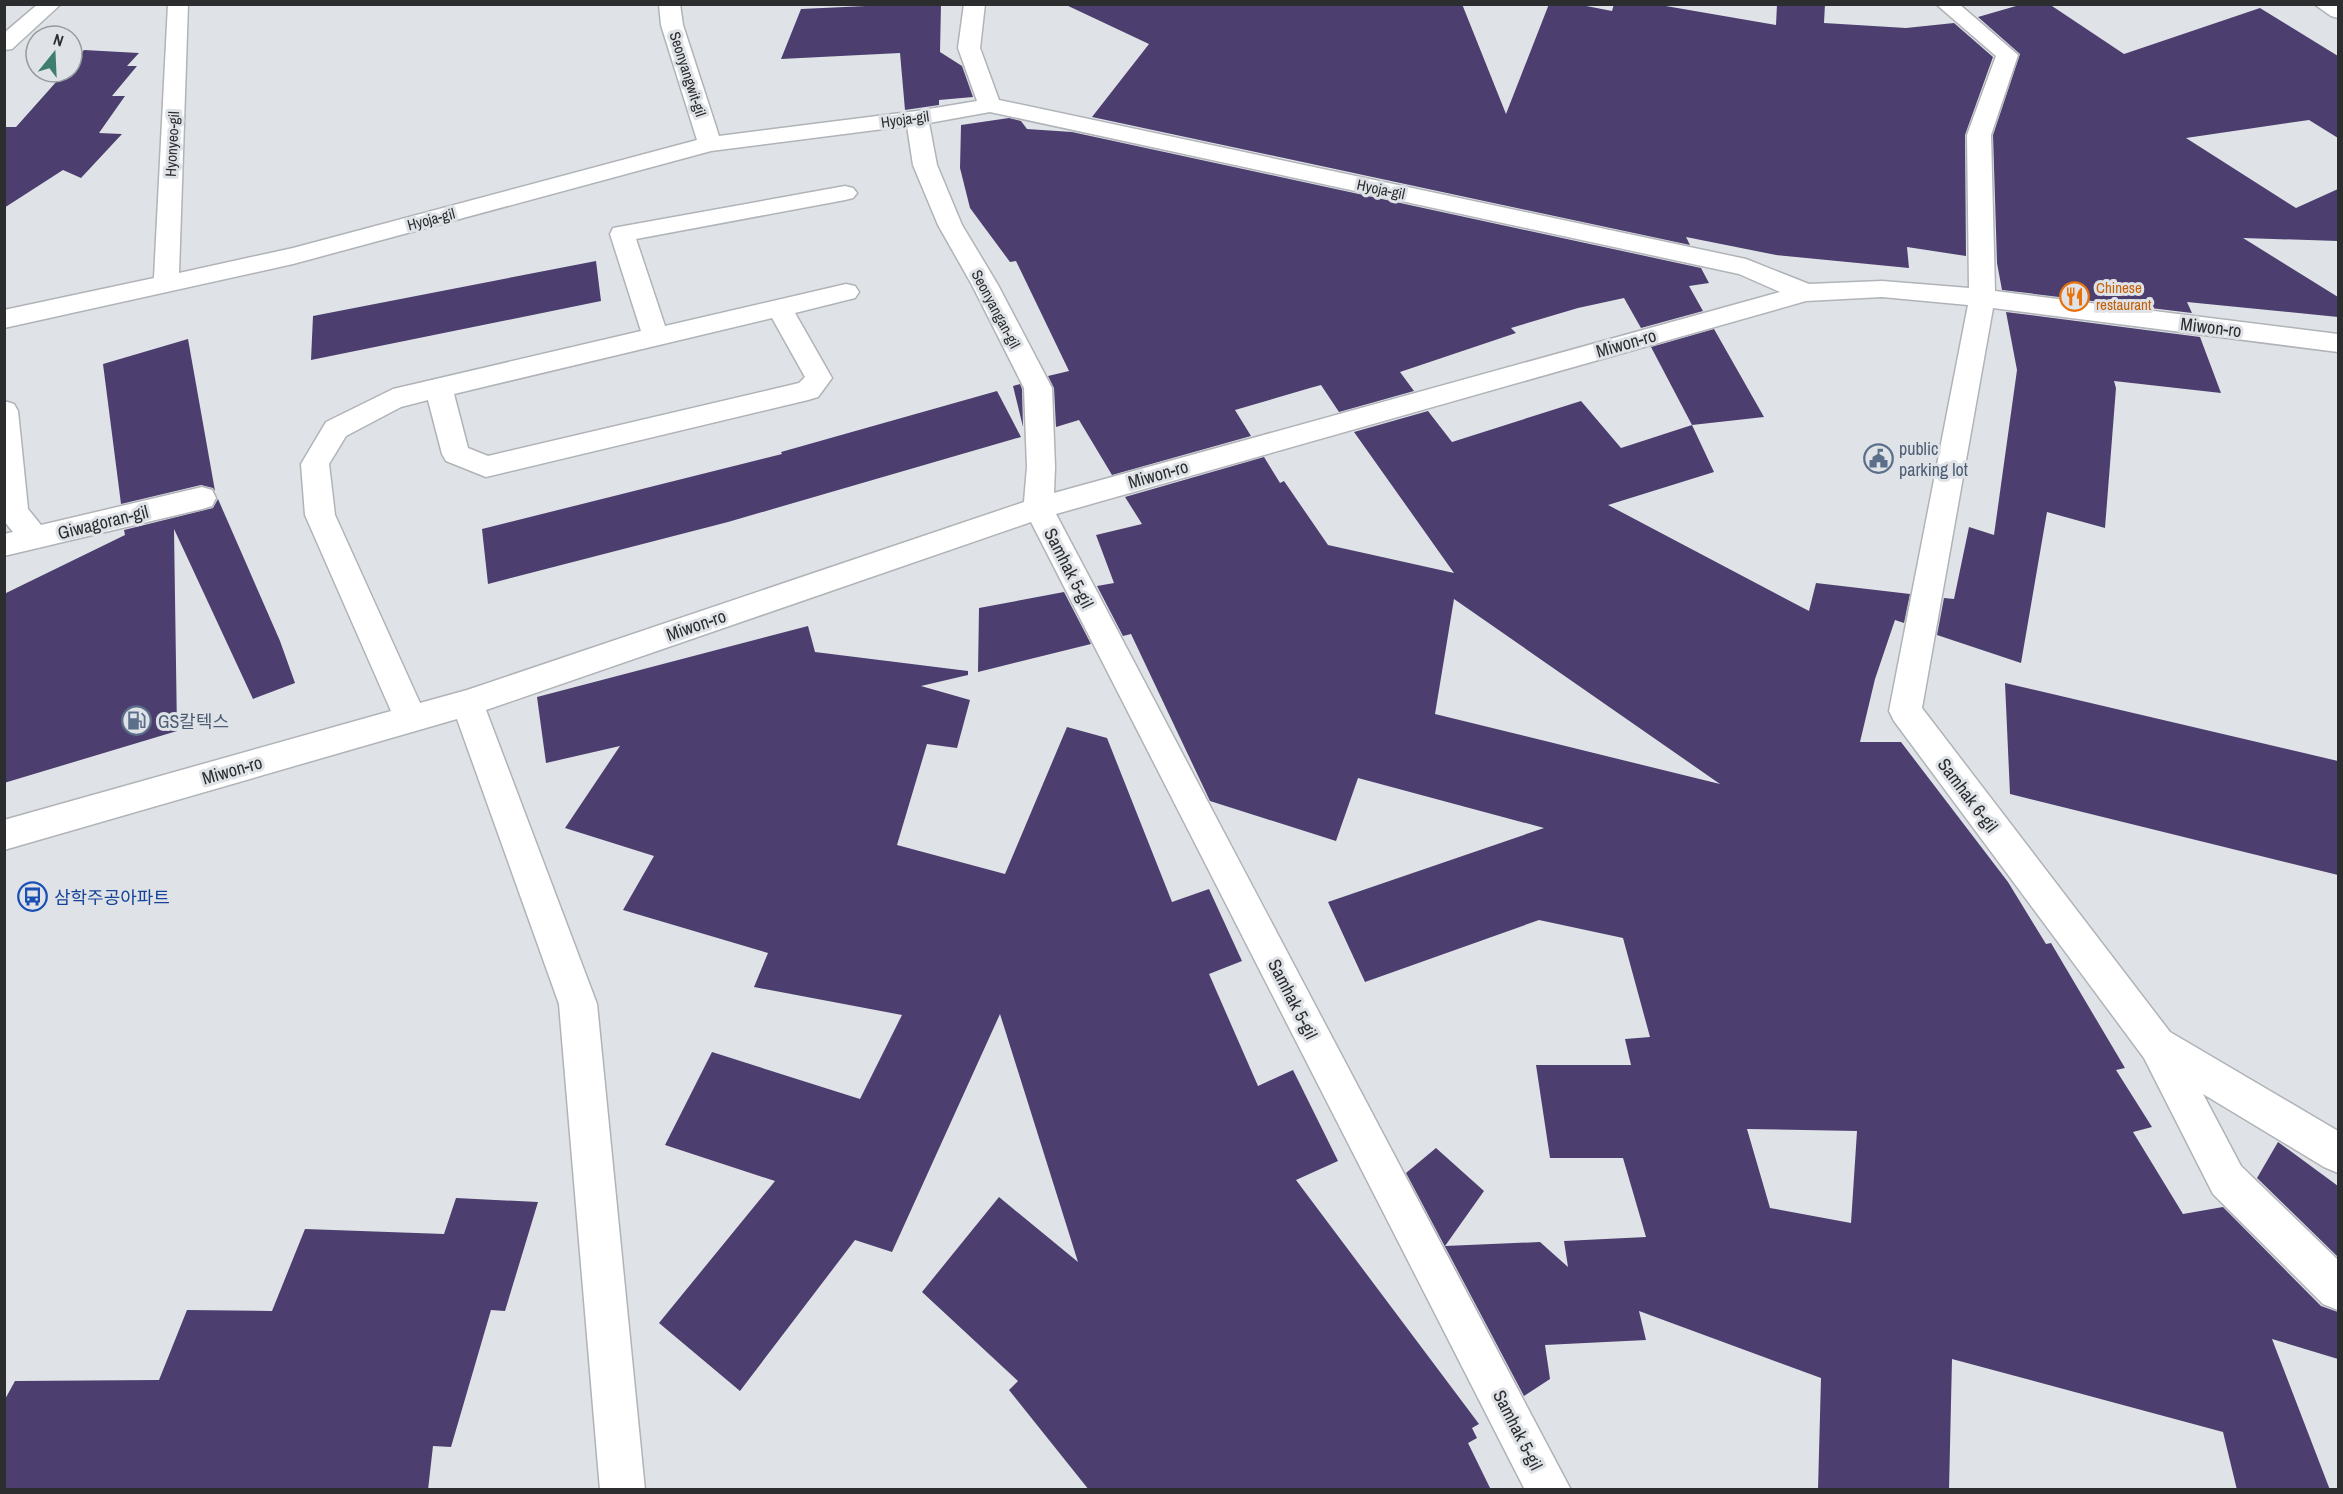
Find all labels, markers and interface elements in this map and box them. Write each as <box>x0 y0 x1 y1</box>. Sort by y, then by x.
north arrow <box>24 24 84 84</box>
text: N <box>51 28 67 52</box>
street label: Seonyangwit-gil <box>664 29 712 119</box>
street label: Hyoja-gil <box>880 105 930 133</box>
street label: Hyonyeo-gil <box>160 111 184 177</box>
street label: Hyoja-gil <box>1355 174 1407 204</box>
street label: Hyoja-gil <box>405 203 457 235</box>
street label: Seonyangan-gil <box>967 266 1025 352</box>
place label: Chinese restaurant <box>2096 277 2152 315</box>
restaurant icon: Chinese restaurant <box>2059 280 2091 312</box>
street label: Miwon-ro <box>2179 311 2243 343</box>
street label: Miwon-ro <box>1593 323 1659 363</box>
place label: public parking lot <box>1899 436 1968 482</box>
public building icon: public parking lot <box>1862 442 1894 474</box>
street label: Miwon-ro <box>1125 454 1191 494</box>
street label: Giwagoran-gil <box>55 499 151 545</box>
street label: Samhak 5-gil <box>1038 524 1100 612</box>
street label: Miwon-ro <box>663 603 729 647</box>
fuel station icon: GS칼텍스 <box>121 705 153 737</box>
place label: GS칼텍스 <box>158 709 229 734</box>
street label: Miwon-ro <box>199 750 265 790</box>
street label: Samhak 6-gil <box>1932 753 2004 837</box>
bus stop icon: 삼학주공아파트 <box>17 881 49 913</box>
place label: 삼학주공아파트 <box>54 885 170 910</box>
street label: Samhak 5-gil <box>1262 955 1324 1043</box>
street label: Samhak 5-gil <box>1487 1386 1549 1474</box>

